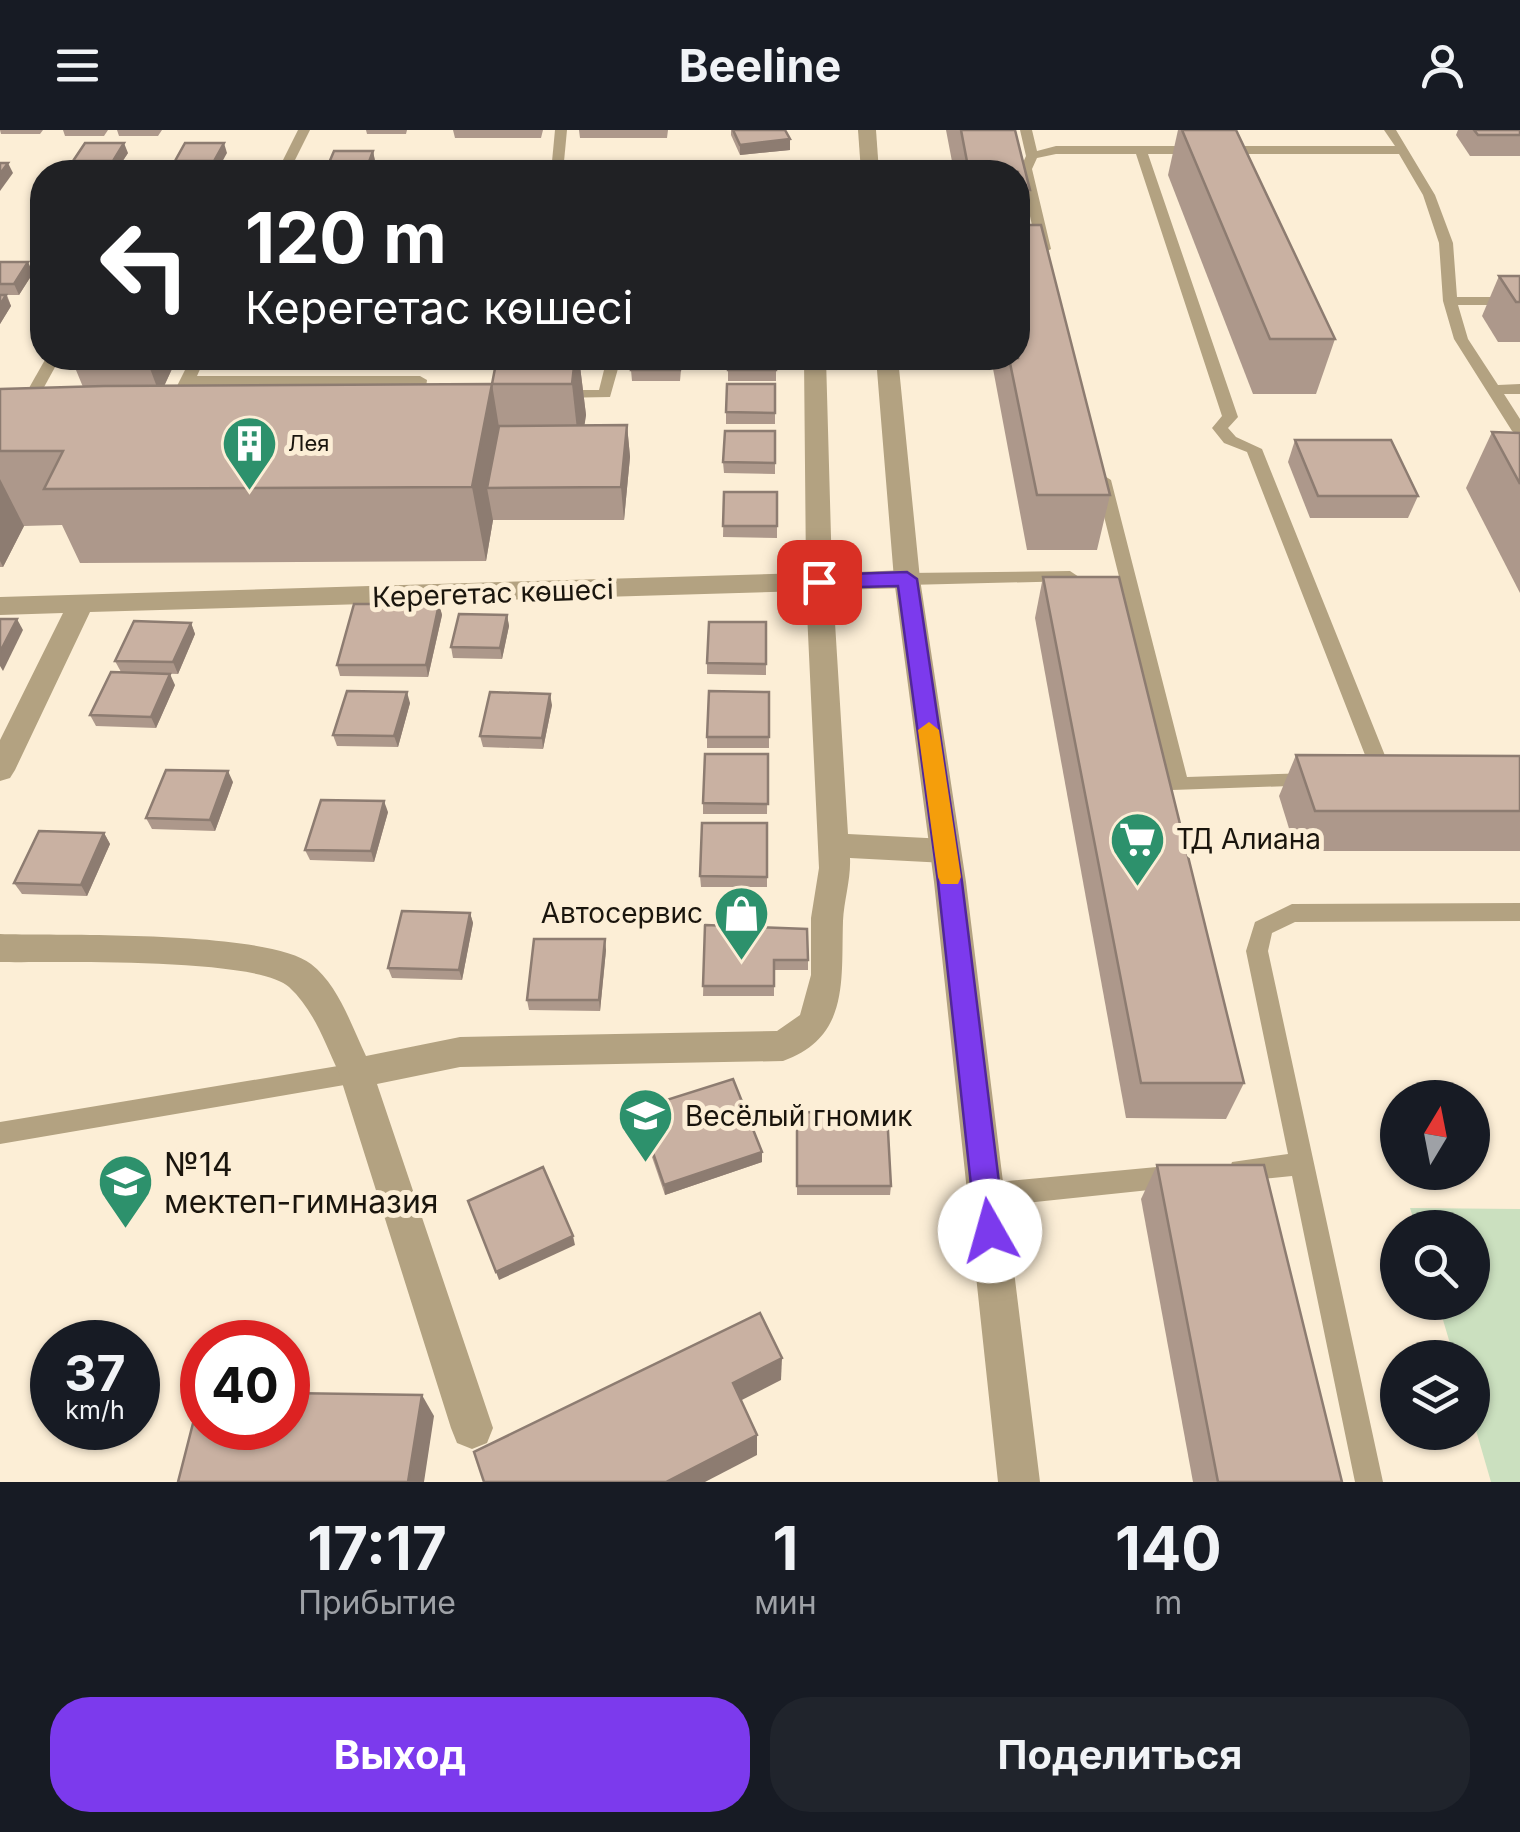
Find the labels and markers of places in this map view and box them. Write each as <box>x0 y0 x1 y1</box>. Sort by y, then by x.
building icon: Лея <box>219 413 279 492</box>
place label: Лея <box>288 430 329 456</box>
pin <box>777 540 862 625</box>
supermarket icon: ТД Алиана <box>1107 809 1167 888</box>
place label: ТД Алиана <box>1176 822 1321 856</box>
shop icon: Автосервис <box>712 883 772 962</box>
place label: Автосервис <box>541 896 703 930</box>
school or university icon: Весёлый гномик <box>616 1086 676 1165</box>
place label: Весёлый гномик <box>685 1099 912 1133</box>
place label: №14 мектеп-гимназия <box>164 1145 439 1221</box>
school or university icon: №14 мектеп-гимназия <box>95 1152 155 1231</box>

